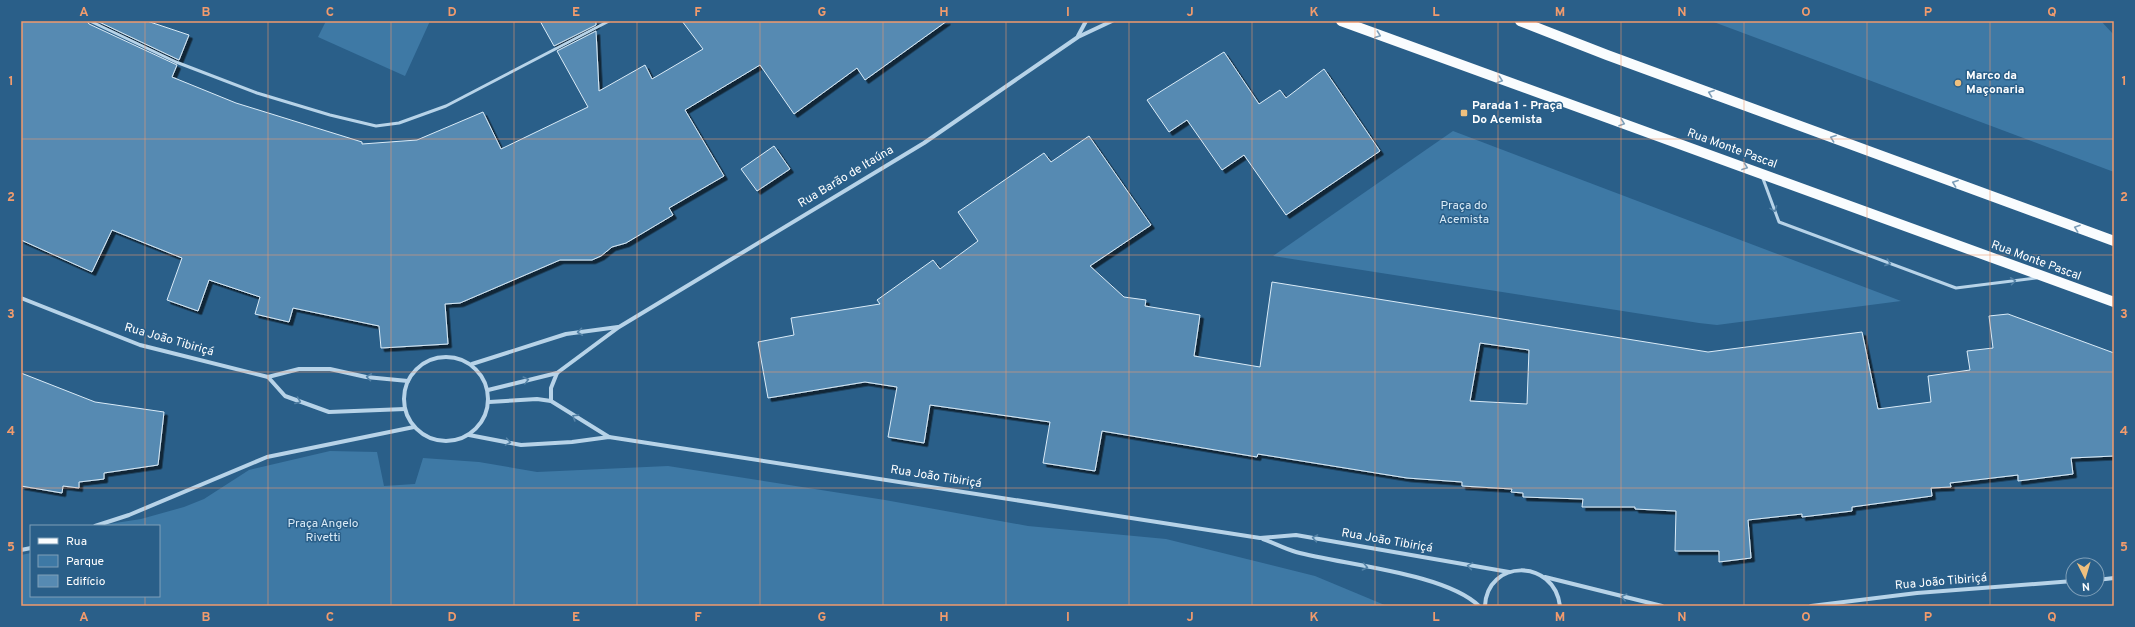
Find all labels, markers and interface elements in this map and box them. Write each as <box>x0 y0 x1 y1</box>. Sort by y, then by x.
text: A <box>79 5 89 21</box>
text: B <box>202 5 211 21</box>
text: C <box>326 5 334 21</box>
text: D <box>447 5 457 21</box>
text: E <box>572 5 580 21</box>
text: F <box>694 5 702 21</box>
text: G <box>818 5 827 21</box>
text: H <box>939 5 949 21</box>
text: I <box>1066 5 1070 21</box>
text: J <box>1186 5 1194 21</box>
text: K <box>1309 5 1319 21</box>
text: L <box>1432 5 1440 21</box>
text: M <box>1555 5 1565 21</box>
text: N <box>1677 5 1687 21</box>
text: O <box>1801 5 1811 21</box>
text: P <box>1924 5 1933 21</box>
text: Q <box>2047 5 2057 21</box>
one-way arrow <box>1374 30 1381 38</box>
place label: Marco da Maçonaria <box>1966 68 2025 98</box>
text: 1 <box>8 74 14 90</box>
text: 1 <box>2121 74 2127 90</box>
one-way arrow <box>1496 75 1503 84</box>
marker: Marco da Maçonaria <box>1953 78 1963 88</box>
one-way arrow <box>1708 90 1715 98</box>
place label: Parada 1 - Praça Do Acemista <box>1472 98 1563 128</box>
marker: Parada 1 - Praça Do Acemista <box>1459 108 1469 118</box>
one-way arrow <box>1619 119 1626 127</box>
street label: Rua Monte Pascal <box>1685 125 1779 173</box>
one-way arrow <box>1830 135 1837 143</box>
street label: Rua Barão de Itaúna <box>795 142 897 212</box>
one-way arrow <box>1741 162 1748 170</box>
one-way arrow <box>1952 180 1959 188</box>
text: 2 <box>7 190 15 206</box>
text: 2 <box>2120 190 2128 206</box>
park label: Praça do Acemista <box>1439 198 1489 228</box>
one-way arrow <box>1770 205 1778 212</box>
one-way arrow <box>2074 224 2081 233</box>
street label: Rua Monte Pascal <box>1989 237 2083 285</box>
one-way arrow <box>1884 258 1891 266</box>
one-way arrow <box>2010 276 2016 285</box>
text: 3 <box>7 307 15 323</box>
text: 3 <box>2120 307 2128 323</box>
street label: Rua João Tibiriçá <box>122 320 216 360</box>
one-way arrow <box>577 327 583 336</box>
one-way arrow <box>366 372 372 381</box>
one-way arrow <box>523 377 529 385</box>
one-way arrow <box>294 396 301 404</box>
one-way arrow <box>572 414 579 422</box>
text: 4 <box>7 424 15 440</box>
text: 4 <box>2120 424 2128 440</box>
one-way arrow <box>504 437 511 446</box>
street label: Rua João Tibiriçá <box>889 462 983 492</box>
park label: Praça Angelo Rivetti <box>287 516 359 546</box>
legend <box>30 525 160 597</box>
street label: Rua João Tibiriçá <box>1340 525 1434 557</box>
text: Rua <box>66 534 87 550</box>
one-way arrow <box>1312 535 1318 543</box>
text: 5 <box>7 540 15 556</box>
text: 5 <box>2120 540 2128 556</box>
text: Parque <box>66 554 104 570</box>
north arrow <box>2065 557 2105 597</box>
one-way arrow <box>1362 562 1368 570</box>
one-way arrow <box>1467 563 1473 571</box>
street label: Rua João Tibiriçá <box>1894 570 1988 594</box>
text: Edifício <box>66 574 106 590</box>
text: N <box>2081 579 2090 593</box>
one-way arrow <box>1620 593 1627 601</box>
text: A <box>79 610 89 626</box>
text: B <box>202 610 211 626</box>
text: C <box>326 610 334 626</box>
text: D <box>447 610 457 626</box>
text: E <box>572 610 580 626</box>
text: F <box>694 610 702 626</box>
text: G <box>818 610 827 626</box>
text: H <box>939 610 949 626</box>
text: I <box>1066 610 1070 626</box>
text: J <box>1186 610 1194 626</box>
text: K <box>1309 610 1319 626</box>
text: L <box>1432 610 1440 626</box>
text: M <box>1555 610 1565 626</box>
text: N <box>1677 610 1687 626</box>
text: O <box>1801 610 1811 626</box>
text: P <box>1924 610 1933 626</box>
text: Q <box>2047 610 2057 626</box>

